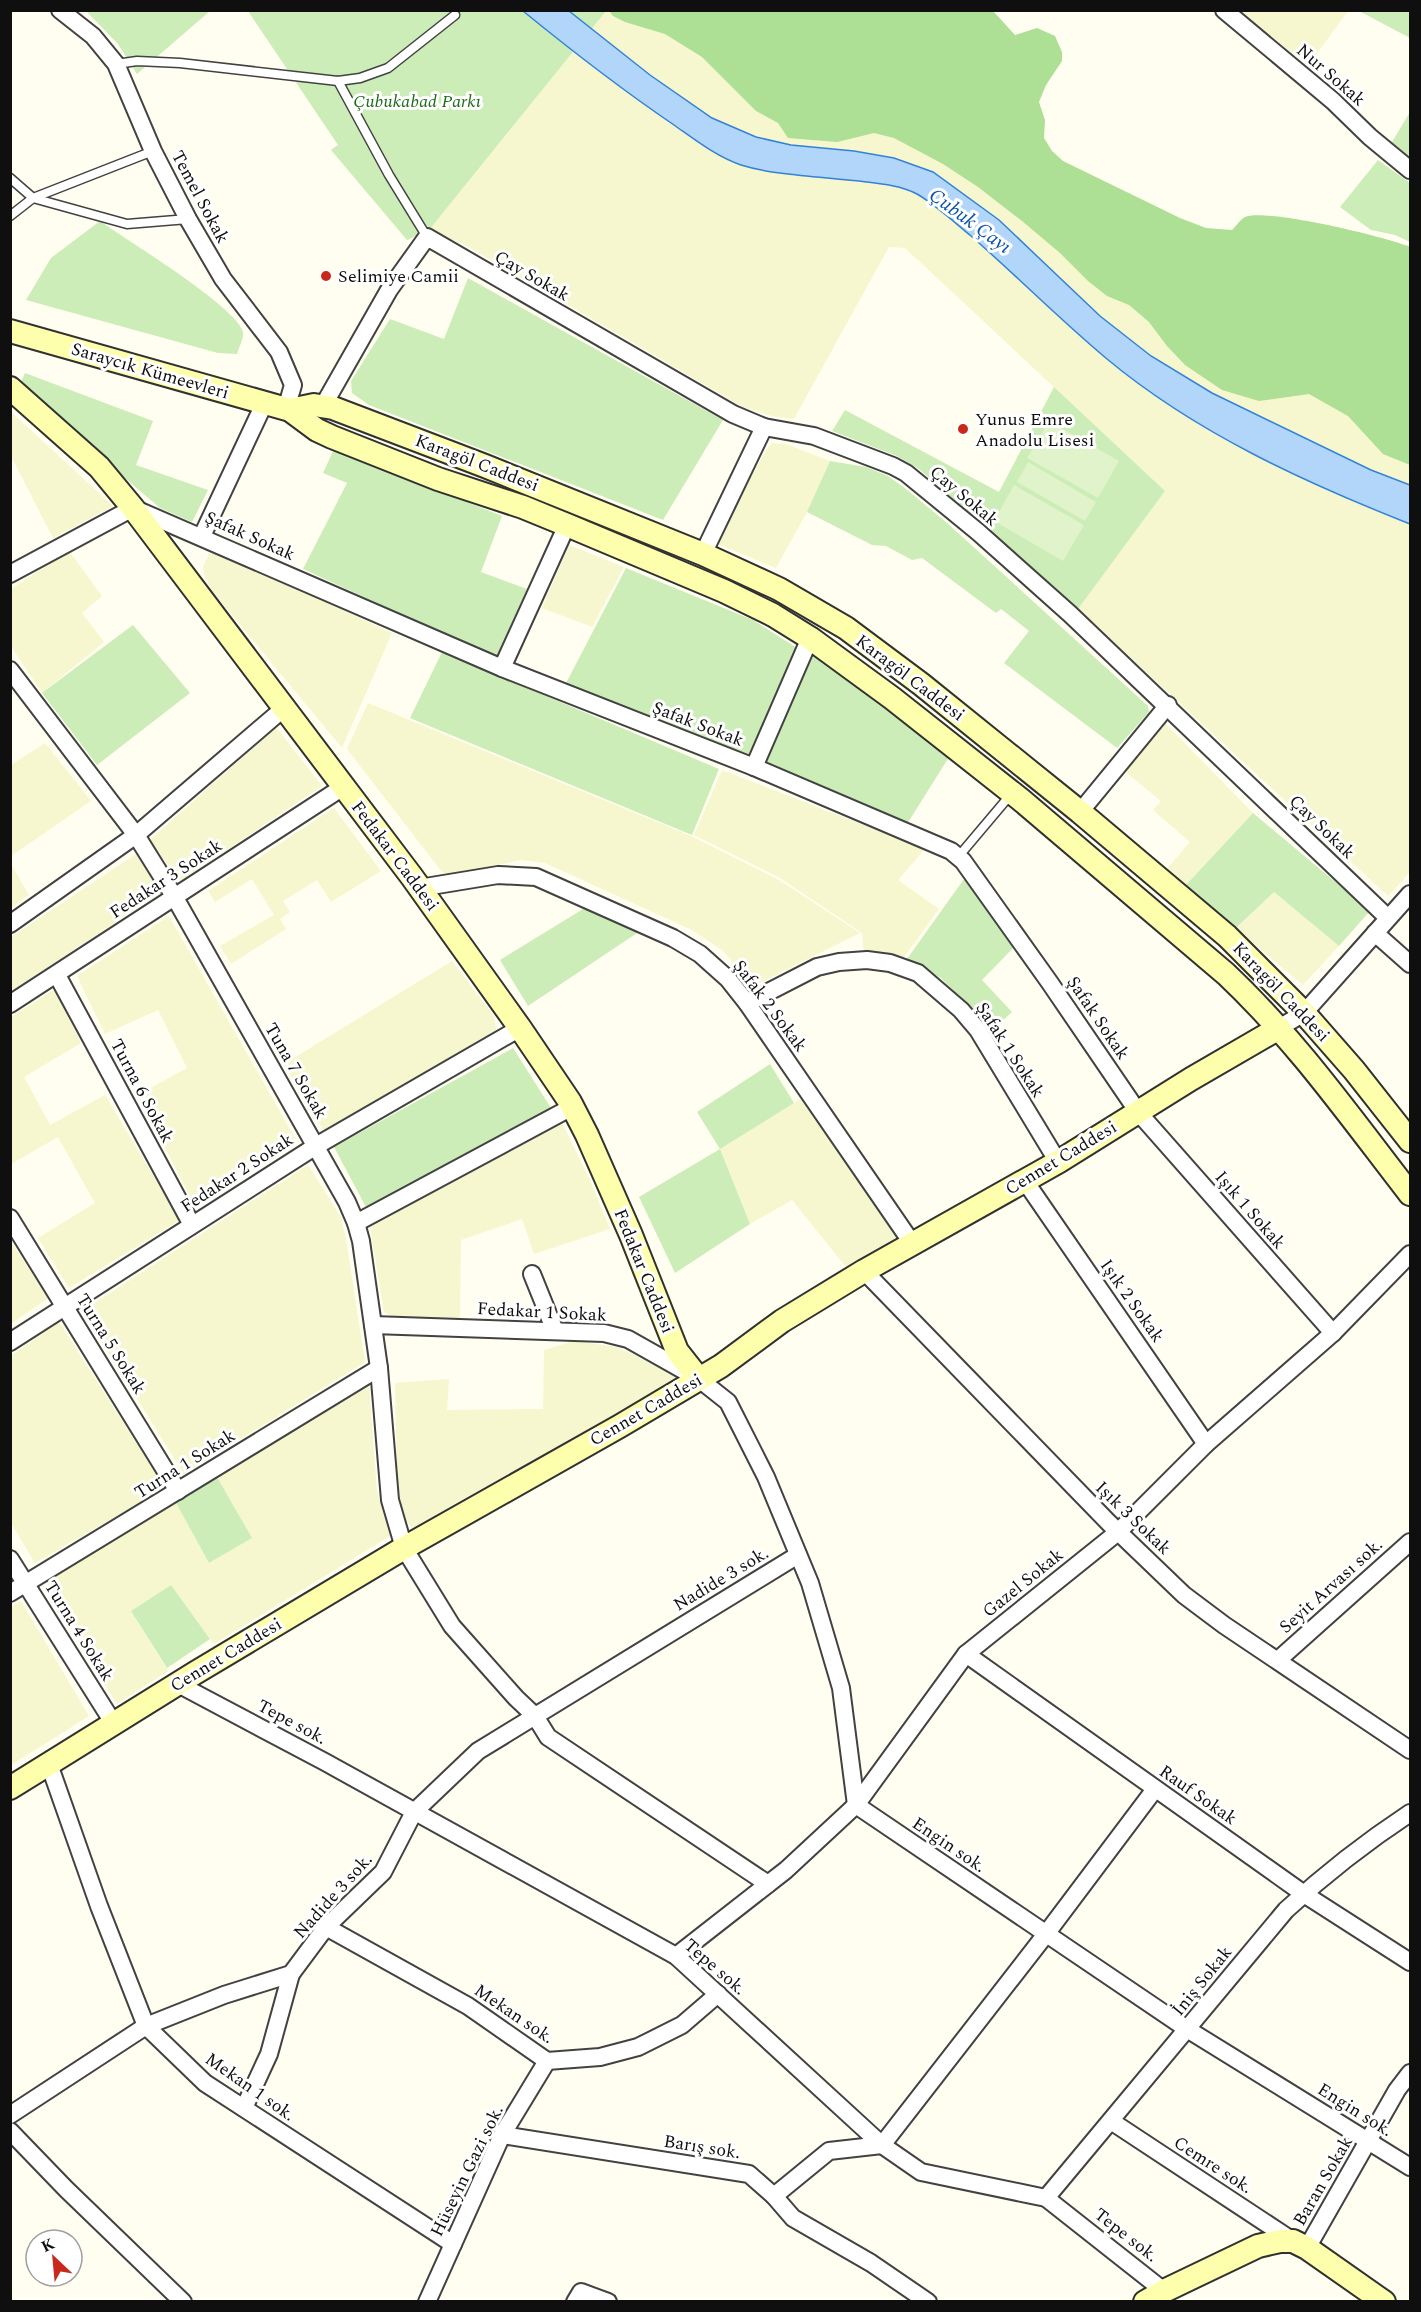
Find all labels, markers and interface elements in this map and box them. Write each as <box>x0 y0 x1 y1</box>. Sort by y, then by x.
street label: Nur Sokak <box>1290 37 1372 113</box>
park label: Çubukabad Parkı <box>353 88 481 115</box>
street label: Temel Sokak <box>164 146 236 248</box>
water label: Çubuk Çayı <box>922 181 1018 261</box>
street label: Çay Sokak <box>489 244 575 308</box>
place label: Selimiye Camii <box>338 263 459 290</box>
marker: Selimiye Camii <box>319 269 333 283</box>
street label: Saraycık Kümeevleri <box>68 336 232 406</box>
place label: Yunus Emre Anadolu Lisesi <box>975 406 1094 454</box>
marker: Yunus Emre Anadolu Lisesi <box>956 422 970 436</box>
street label: Karagöl Caddesi <box>411 427 543 499</box>
street label: Çay Sokak <box>923 459 1005 533</box>
street label: Şafak Sokak <box>201 504 299 568</box>
street label: Karagöl Caddesi <box>850 628 970 728</box>
street label: Şafak Sokak <box>648 694 748 754</box>
street label: Çay Sokak <box>1283 788 1361 866</box>
street label: Fedakar Caddesi <box>344 795 446 917</box>
street label: Fedakar 3 Sokak <box>104 832 228 926</box>
street label: Karagöl Caddesi <box>1226 936 1336 1048</box>
street label: Şafak 2 Sokak <box>726 954 814 1058</box>
street label: Şafak Sokak <box>1060 971 1136 1065</box>
street label: Şafak 1 Sokak <box>969 997 1051 1103</box>
street label: Tuna 7 Sokak <box>257 1018 335 1124</box>
street label: Turna 6 Sokak <box>103 1034 181 1148</box>
street label: Cennet Caddesi <box>1000 1114 1122 1202</box>
street label: Fedakar 2 Sokak <box>175 1126 299 1220</box>
street label: Işık 1 Sokak <box>1208 1165 1292 1255</box>
street label: Fedakar Caddesi <box>607 1205 681 1337</box>
street label: Işık 2 Sokak <box>1093 1254 1171 1348</box>
street label: Turna 5 Sokak <box>69 1288 153 1400</box>
street label: Fedakar 1 Sokak <box>476 1295 608 1329</box>
street label: Cennet Caddesi <box>585 1367 707 1453</box>
street label: Turna 1 Sokak <box>129 1422 241 1506</box>
street label: Işık 3 Sokak <box>1089 1475 1177 1561</box>
street label: Seyit Arvası sok. <box>1273 1532 1389 1640</box>
street label: Nadide 3 sok. <box>668 1540 774 1618</box>
street label: Gazel Sokak <box>977 1542 1069 1624</box>
street label: Turna 4 Sokak <box>37 1575 121 1687</box>
street label: Cennet Caddesi <box>165 1611 287 1699</box>
street label: Tepe sok. <box>252 1692 332 1752</box>
street label: Rauf Sokak <box>1153 1758 1243 1832</box>
street label: Engin sok. <box>907 1810 991 1880</box>
street label: Nadide 3 sok. <box>287 1847 379 1945</box>
street label: Tepe sok. <box>678 1932 752 2002</box>
street label: İniş Sokak <box>1165 1940 1239 2022</box>
street label: Mekan sok. <box>469 1977 559 2051</box>
street label: Mekan 1 sok. <box>199 2046 301 2128</box>
street label: Engin sok. <box>1312 2076 1398 2144</box>
street label: Hüseyin Gazi sok. <box>423 2101 511 2241</box>
street label: Barış sok. <box>662 2128 742 2166</box>
street label: Cemre sok. <box>1168 2129 1258 2201</box>
street label: Baran Sokak <box>1286 2131 1360 2231</box>
street label: Tepe sok. <box>1088 2201 1164 2269</box>
north arrow <box>24 2228 84 2288</box>
text: K <box>37 2232 59 2259</box>

